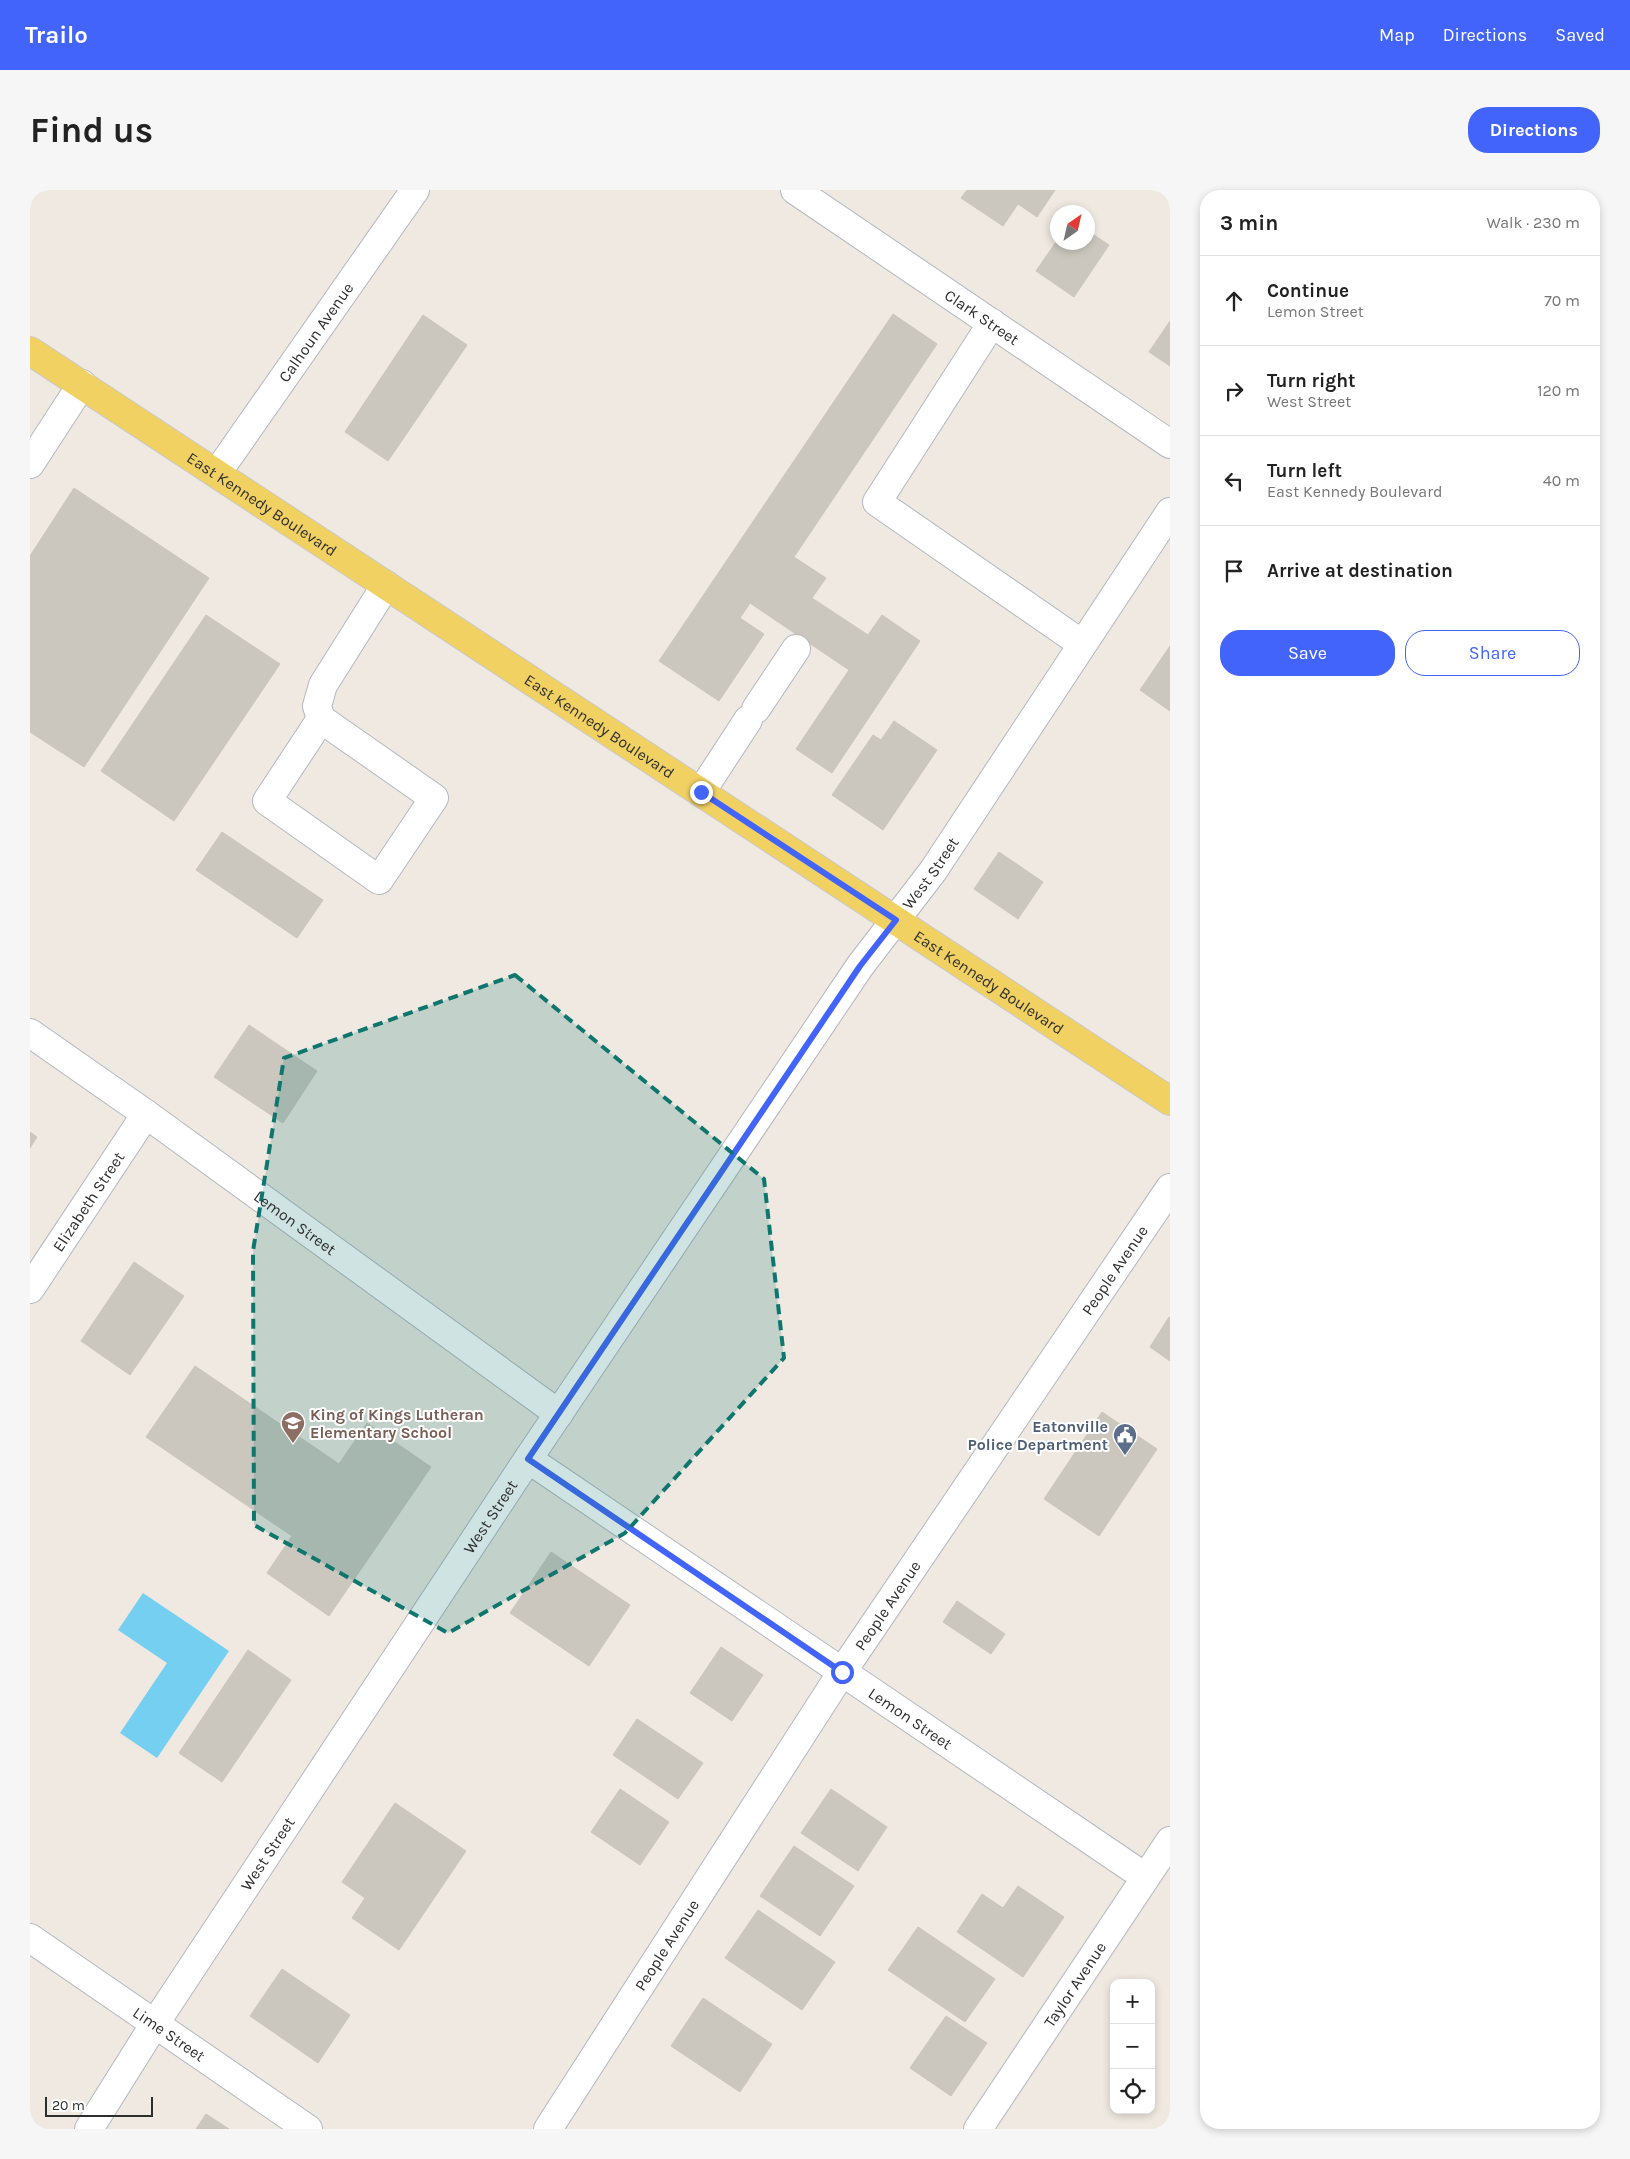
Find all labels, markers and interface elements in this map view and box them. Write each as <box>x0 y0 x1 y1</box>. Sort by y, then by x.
text: Trailo <box>25 21 88 49</box>
text: Map <box>1379 24 1415 46</box>
text: Directions <box>1443 24 1527 46</box>
text: Saved <box>1555 24 1605 46</box>
button: Directions <box>1468 107 1600 153</box>
text: Find us <box>30 110 153 151</box>
north arrow <box>1050 205 1095 250</box>
text: 3 min <box>1220 211 1278 235</box>
text: Walk · 230 m <box>1486 213 1580 232</box>
street label: Calhoun Avenue <box>275 279 357 386</box>
text: Continue <box>1267 280 1349 302</box>
street label: Clark Street <box>941 285 1023 349</box>
icon: ahead <box>1220 287 1248 315</box>
text: 70 m <box>1544 291 1580 310</box>
text: Lemon Street <box>1267 302 1364 321</box>
text: Turn right <box>1267 370 1356 392</box>
icon: right <box>1220 377 1248 405</box>
text: 120 m <box>1537 381 1580 400</box>
text: West Street <box>1267 392 1351 411</box>
street label: East Kennedy Boulevard <box>183 448 341 560</box>
text: Turn left <box>1267 460 1342 482</box>
icon: left <box>1220 467 1248 495</box>
text: 40 m <box>1543 471 1580 490</box>
text: East Kennedy Boulevard <box>1267 482 1442 501</box>
icon: arrive <box>1220 557 1248 585</box>
text: Arrive at destination <box>1267 560 1453 582</box>
button: Save <box>1220 630 1395 676</box>
button: Share <box>1405 630 1580 676</box>
street label: East Kennedy Boulevard <box>521 670 678 782</box>
route end <box>690 781 713 804</box>
street label: West Street <box>898 834 963 913</box>
street label: East Kennedy Boulevard <box>910 926 1067 1039</box>
street label: Elizabeth Street <box>49 1148 128 1255</box>
street label: Lemon Street <box>250 1187 340 1259</box>
street label: People Avenue <box>1078 1222 1152 1319</box>
place label: King of Kings Lutheran Elementary School <box>310 1405 484 1442</box>
school or university icon: King of Kings Lutheran Elementary School <box>280 1410 306 1444</box>
place label: Eatonville Police Department <box>967 1417 1108 1454</box>
public building icon: Eatonville Police Department <box>1112 1422 1138 1456</box>
street label: West Street <box>459 1476 522 1557</box>
street label: People Avenue <box>850 1557 925 1654</box>
route start <box>831 1661 854 1684</box>
street label: Lemon Street <box>865 1684 956 1754</box>
street label: West Street <box>236 1814 299 1894</box>
street label: People Avenue <box>631 1896 703 1994</box>
street label: Taylor Avenue <box>1040 1938 1110 2031</box>
map controls <box>1110 1979 1155 2114</box>
button: + <box>1110 1979 1155 2024</box>
street label: Lime Street <box>129 2003 209 2066</box>
button: − <box>1110 2024 1155 2069</box>
button: locate <box>1110 2069 1155 2114</box>
scale bar <box>45 2094 152 2117</box>
text: 20 m <box>52 2097 85 2114</box>

